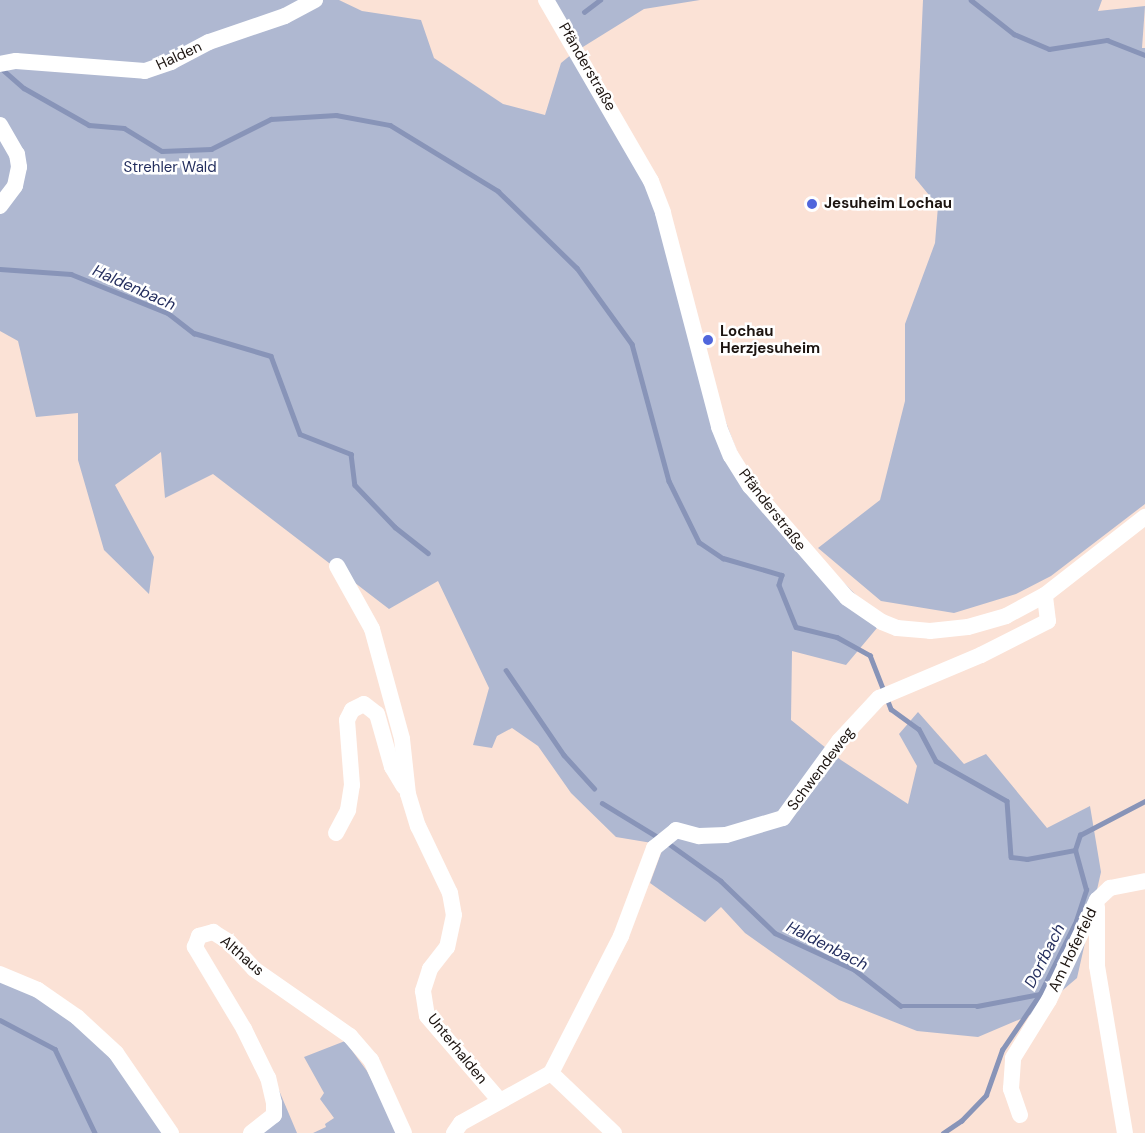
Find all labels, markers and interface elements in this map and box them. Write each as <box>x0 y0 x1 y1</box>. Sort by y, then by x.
street label: Pfänderstraße <box>555 20 619 114</box>
street label: Halden <box>153 38 205 74</box>
park label: Strehler Wald <box>123 159 217 177</box>
place label: Jesuheim Lochau <box>824 195 952 213</box>
marker: Jesuheim Lochau <box>805 197 819 211</box>
water label: Haldenbach <box>90 261 178 315</box>
place label: Lochau Herzjesuheim <box>720 322 820 357</box>
marker: Lochau Herzjesuheim <box>701 333 715 347</box>
street label: Pfänderstraße <box>735 466 809 554</box>
street label: Schwendeweg <box>784 724 858 814</box>
street label: Am Hoferfeld <box>1045 905 1101 995</box>
water label: Haldenbach <box>783 917 871 975</box>
water label: Dorfbach <box>1021 921 1069 991</box>
street label: Althaus <box>216 932 268 980</box>
street label: Unterhalden <box>423 1010 491 1088</box>

